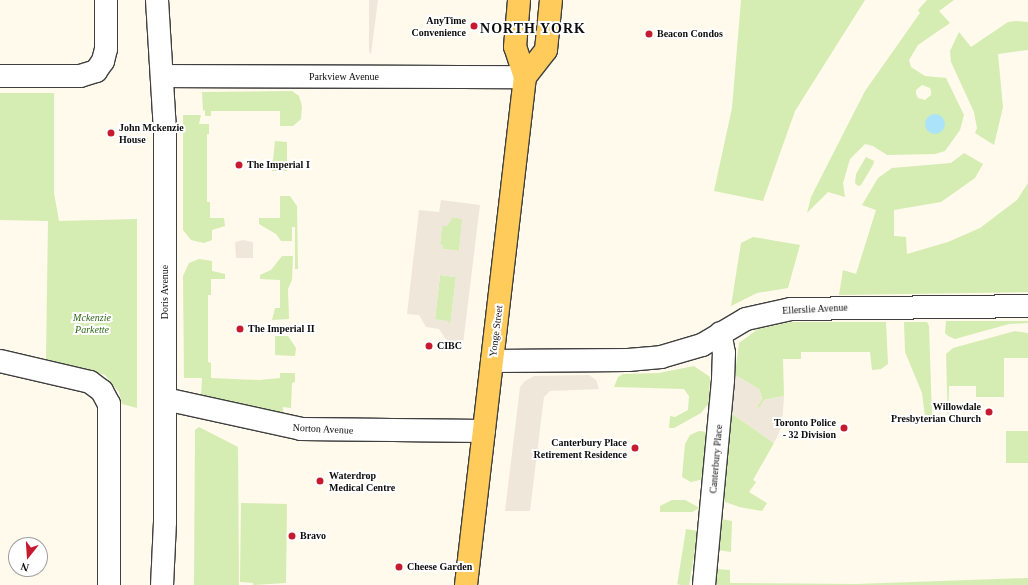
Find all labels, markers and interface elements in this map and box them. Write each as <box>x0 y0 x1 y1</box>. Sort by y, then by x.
place label: AnyTime Convenience <box>403 14 466 38</box>
marker: AnyTime Convenience <box>469 21 479 31</box>
district label: NORTH YORK <box>483 21 583 37</box>
place label: Beacon Condos <box>657 28 732 40</box>
marker: Beacon Condos <box>644 29 654 39</box>
street label: Parkview Avenue <box>304 71 384 83</box>
place label: John Mckenzie House <box>119 121 192 144</box>
marker: John Mckenzie House <box>106 128 116 138</box>
place label: The Imperial I <box>247 159 315 171</box>
marker: The Imperial I <box>234 160 244 170</box>
street label: Doris Avenue <box>159 262 171 322</box>
street label: Yonge Street <box>487 301 505 361</box>
street label: Ellerslie Avenue <box>778 301 852 317</box>
park label: Mckenzie Parkette <box>70 311 114 334</box>
place label: The Imperial II <box>248 323 319 335</box>
marker: The Imperial II <box>235 324 245 334</box>
place label: CIBC <box>437 340 460 352</box>
marker: CIBC <box>424 341 434 351</box>
place label: Willowdale Presbyterian Church <box>880 400 981 424</box>
marker: Willowdale Presbyterian Church <box>984 407 994 417</box>
place label: Toronto Police - 32 Division <box>765 416 836 440</box>
street label: Canterbury Place <box>707 419 725 499</box>
street label: Norton Avenue <box>288 421 358 437</box>
marker: Toronto Police - 32 Division <box>839 423 849 433</box>
place label: Canterbury Place Retirement Residence <box>519 436 627 460</box>
marker: Canterbury Place Retirement Residence <box>630 443 640 453</box>
place label: Waterdrop Medical Centre <box>329 469 402 492</box>
marker: Waterdrop Medical Centre <box>314 475 326 487</box>
place label: Bravo <box>300 530 329 542</box>
marker: Bravo <box>287 531 297 541</box>
north arrow <box>8 537 48 577</box>
text: N <box>19 561 30 574</box>
place label: Cheese Garden <box>407 561 481 573</box>
marker: Cheese Garden <box>394 562 404 572</box>

